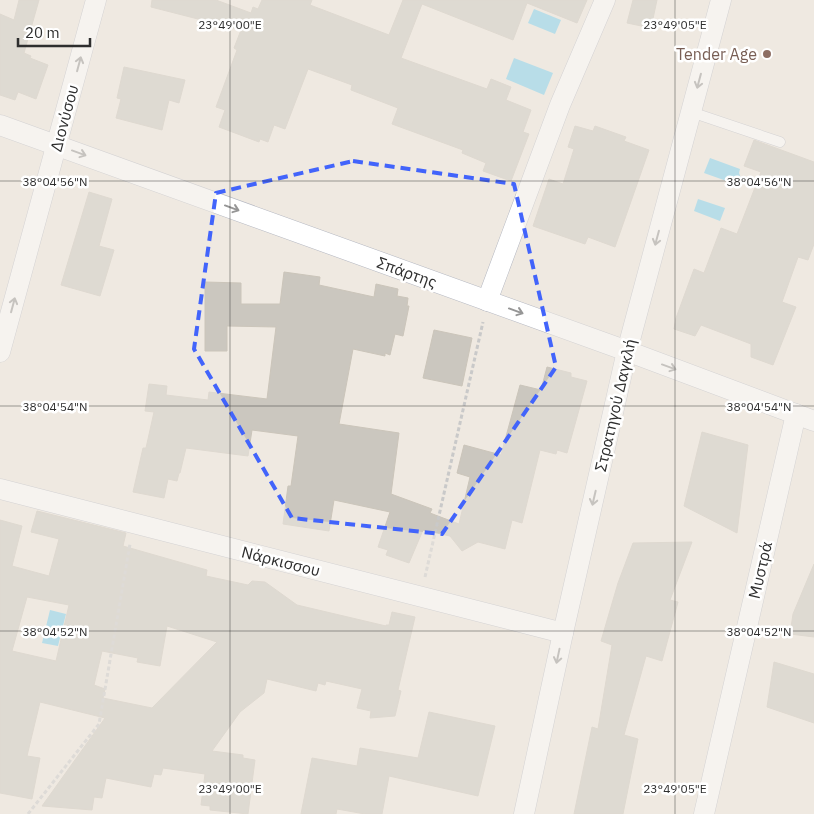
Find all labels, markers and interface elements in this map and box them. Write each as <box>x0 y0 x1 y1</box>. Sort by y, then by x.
scale bar <box>18 15 90 47</box>
text: 23°49'00"E <box>198 17 262 32</box>
text: 23°49'05"E <box>643 17 707 32</box>
text: 20 m <box>25 23 60 42</box>
place label: Tender Age <box>676 44 757 64</box>
marker: Tender Age <box>761 48 773 60</box>
one-way arrow <box>75 56 84 72</box>
one-way arrow <box>694 72 704 88</box>
street label: Διονύσου <box>45 82 83 154</box>
one-way arrow <box>71 149 86 158</box>
text: 38°04'56"N <box>22 174 88 189</box>
text: 38°04'56"N <box>726 174 792 189</box>
one-way arrow <box>223 204 239 213</box>
one-way arrow <box>652 229 662 245</box>
street label: Σπάρτης <box>374 252 440 292</box>
one-way arrow <box>9 298 18 314</box>
one-way arrow <box>508 307 523 316</box>
street label: Στρατηγού Δαγκλή <box>590 337 640 473</box>
one-way arrow <box>660 363 676 372</box>
text: 38°04'54"N <box>22 399 88 414</box>
text: 38°04'54"N <box>726 399 792 414</box>
one-way arrow <box>589 489 598 505</box>
street label: Μυστρά <box>744 539 776 601</box>
street label: Νάρκισσου <box>240 542 322 580</box>
text: 38°04'52"N <box>22 624 88 639</box>
text: 38°04'52"N <box>726 624 792 639</box>
one-way arrow <box>553 648 562 664</box>
text: 23°49'00"E <box>198 781 262 796</box>
text: 23°49'05"E <box>643 781 707 796</box>

